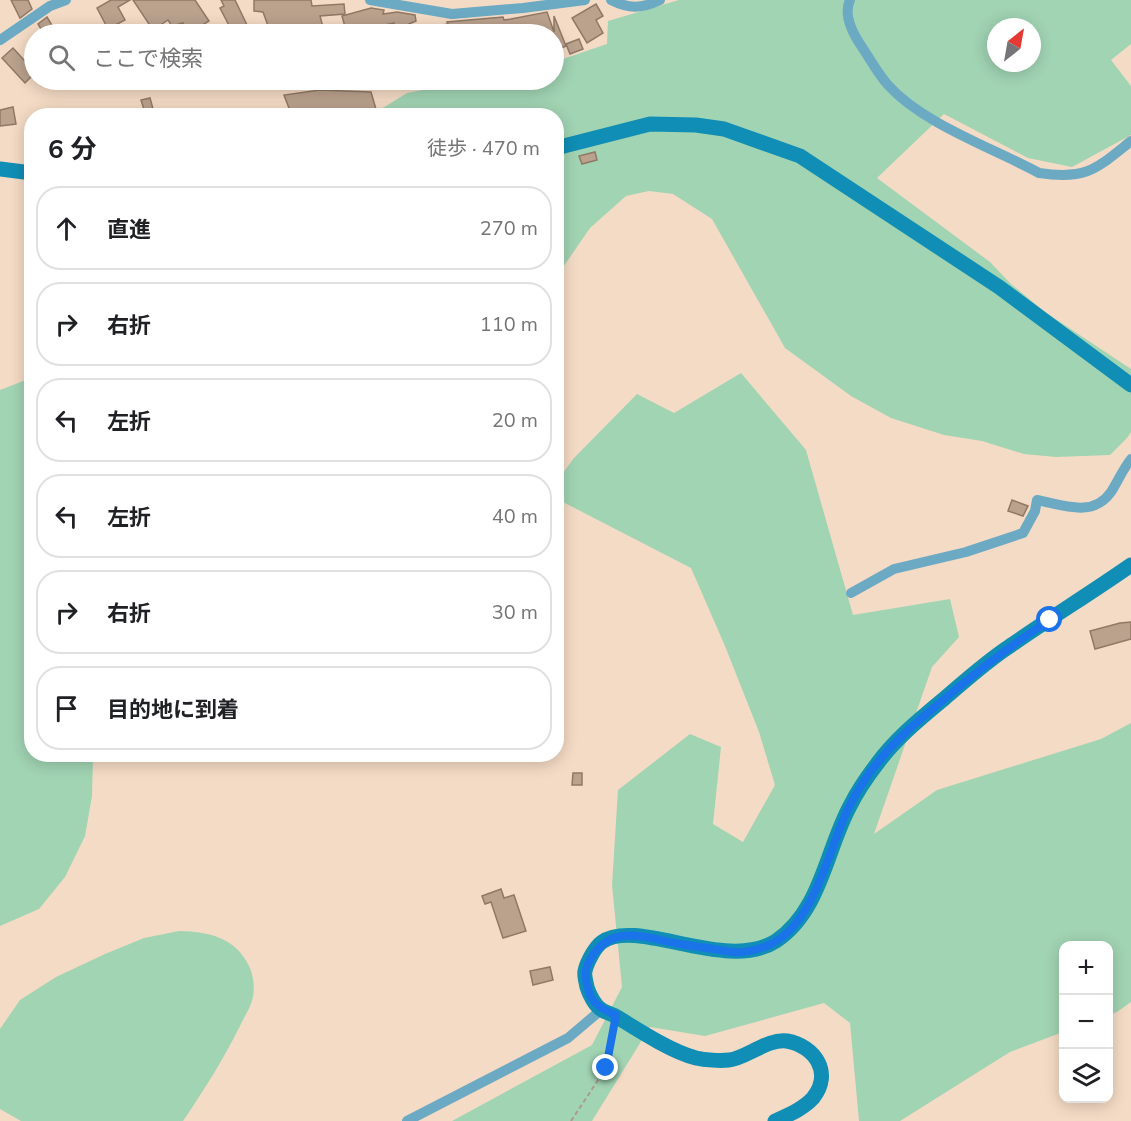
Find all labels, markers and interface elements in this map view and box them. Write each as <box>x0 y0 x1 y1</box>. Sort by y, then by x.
north arrow <box>987 18 1041 72</box>
search box <box>24 24 564 90</box>
icon: search <box>45 41 78 74</box>
text: ここで検索 <box>93 44 203 74</box>
text: 6 分 <box>48 132 97 167</box>
text: 徒歩 · 470 m <box>427 135 540 162</box>
icon: ahead <box>50 212 83 245</box>
text: 直進 <box>107 215 151 245</box>
text: 270 m <box>480 215 538 242</box>
icon: right <box>50 308 83 341</box>
text: 右折 <box>107 311 151 341</box>
text: 110 m <box>480 311 538 338</box>
icon: left <box>50 404 83 437</box>
text: 左折 <box>107 407 151 437</box>
text: 20 m <box>492 407 538 434</box>
icon: left <box>50 500 83 533</box>
text: 左折 <box>107 503 151 533</box>
text: 40 m <box>492 503 538 530</box>
icon: right <box>50 596 83 629</box>
text: 右折 <box>107 599 151 629</box>
text: 30 m <box>492 599 538 626</box>
route start <box>1036 606 1062 632</box>
icon: arrive <box>50 692 83 725</box>
text: 目的地に到着 <box>107 695 239 725</box>
map controls <box>1059 941 1113 1103</box>
button: + <box>1059 941 1113 995</box>
button: − <box>1059 995 1113 1049</box>
button: layers <box>1059 1049 1113 1103</box>
route end <box>592 1054 618 1080</box>

